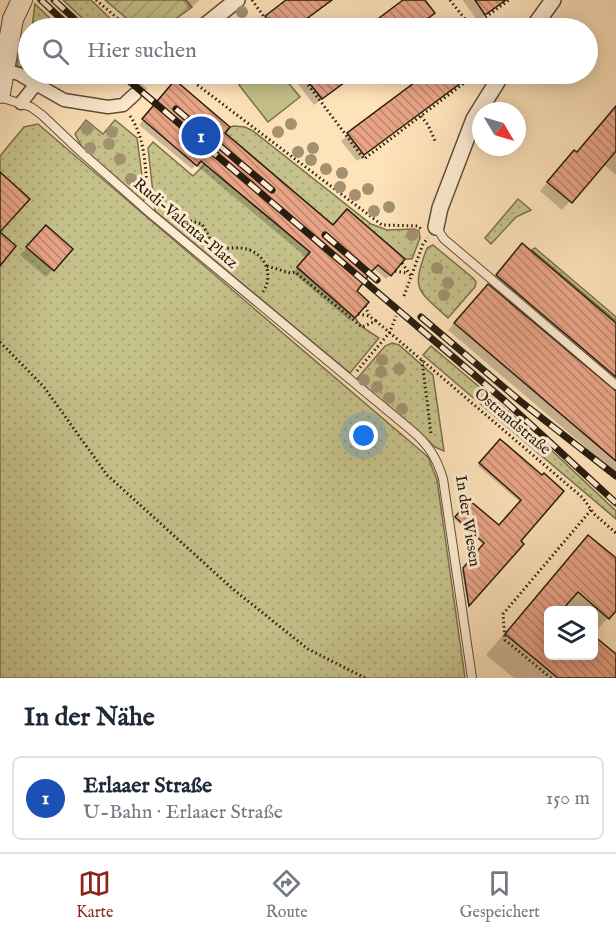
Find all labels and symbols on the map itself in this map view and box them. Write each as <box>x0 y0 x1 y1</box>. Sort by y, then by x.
north arrow <box>472 102 526 156</box>
pin: 1 <box>182 114 220 158</box>
street label: Rudi-Valenta-Platz <box>129 174 241 274</box>
street label: Ostrandstraße <box>470 384 554 460</box>
your location <box>349 421 378 450</box>
street label: In der Wiesen <box>450 474 484 569</box>

